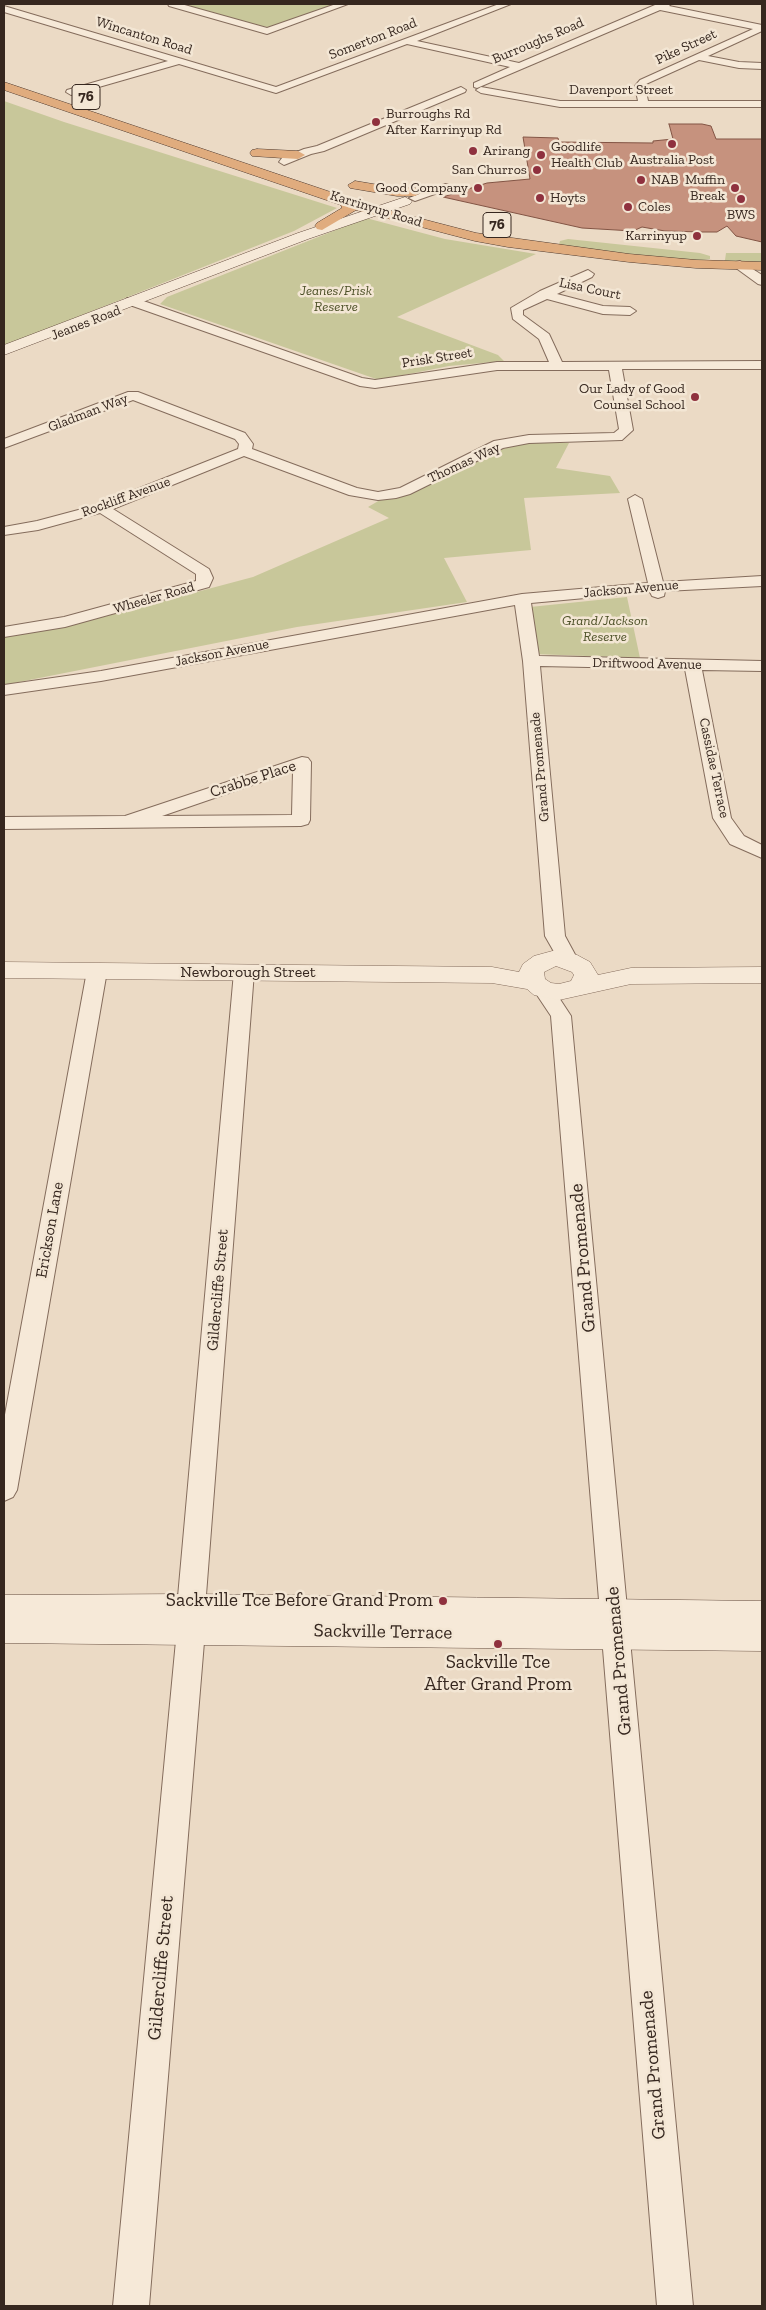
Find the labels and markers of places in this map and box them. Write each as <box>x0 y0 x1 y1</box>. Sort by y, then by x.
place label: Burroughs Rd After Karrinyup Rd <box>386 106 502 138</box>
marker: Burroughs Rd After Karrinyup Rd <box>370 116 382 128</box>
marker: Australia Post <box>666 138 678 150</box>
place label: Goodlife Health Club <box>551 139 623 172</box>
place label: Arirang <box>483 143 530 159</box>
marker: Arirang <box>467 145 479 157</box>
marker: Goodlife Health Club <box>535 149 547 161</box>
place label: Australia Post <box>630 152 714 168</box>
place label: San Churros <box>452 162 527 178</box>
marker: San Churros <box>531 164 543 176</box>
place label: NAB <box>651 172 679 188</box>
place label: Muffin Break <box>685 172 725 204</box>
marker: NAB <box>635 174 647 186</box>
place label: Good Company <box>375 180 468 196</box>
marker: Good Company <box>472 182 484 194</box>
marker: Muffin Break <box>729 182 741 194</box>
place label: Hoyts <box>550 190 586 206</box>
marker: Hoyts <box>534 192 546 204</box>
marker: BWS <box>735 193 747 205</box>
place label: Coles <box>638 199 671 215</box>
marker: Coles <box>622 201 634 213</box>
place label: BWS <box>727 207 755 223</box>
place label: Karrinyup <box>625 228 687 244</box>
marker: Karrinyup <box>691 230 703 242</box>
place label: Our Lady of Good Counsel School <box>579 381 685 414</box>
marker: Our Lady of Good Counsel School <box>689 391 701 403</box>
place label: Sackville Tce Before Grand Prom <box>166 1590 433 1612</box>
marker: Sackville Tce Before Grand Prom <box>437 1595 449 1607</box>
marker: Sackville Tce After Grand Prom <box>492 1638 504 1650</box>
place label: Sackville Tce After Grand Prom <box>424 1652 572 1696</box>

